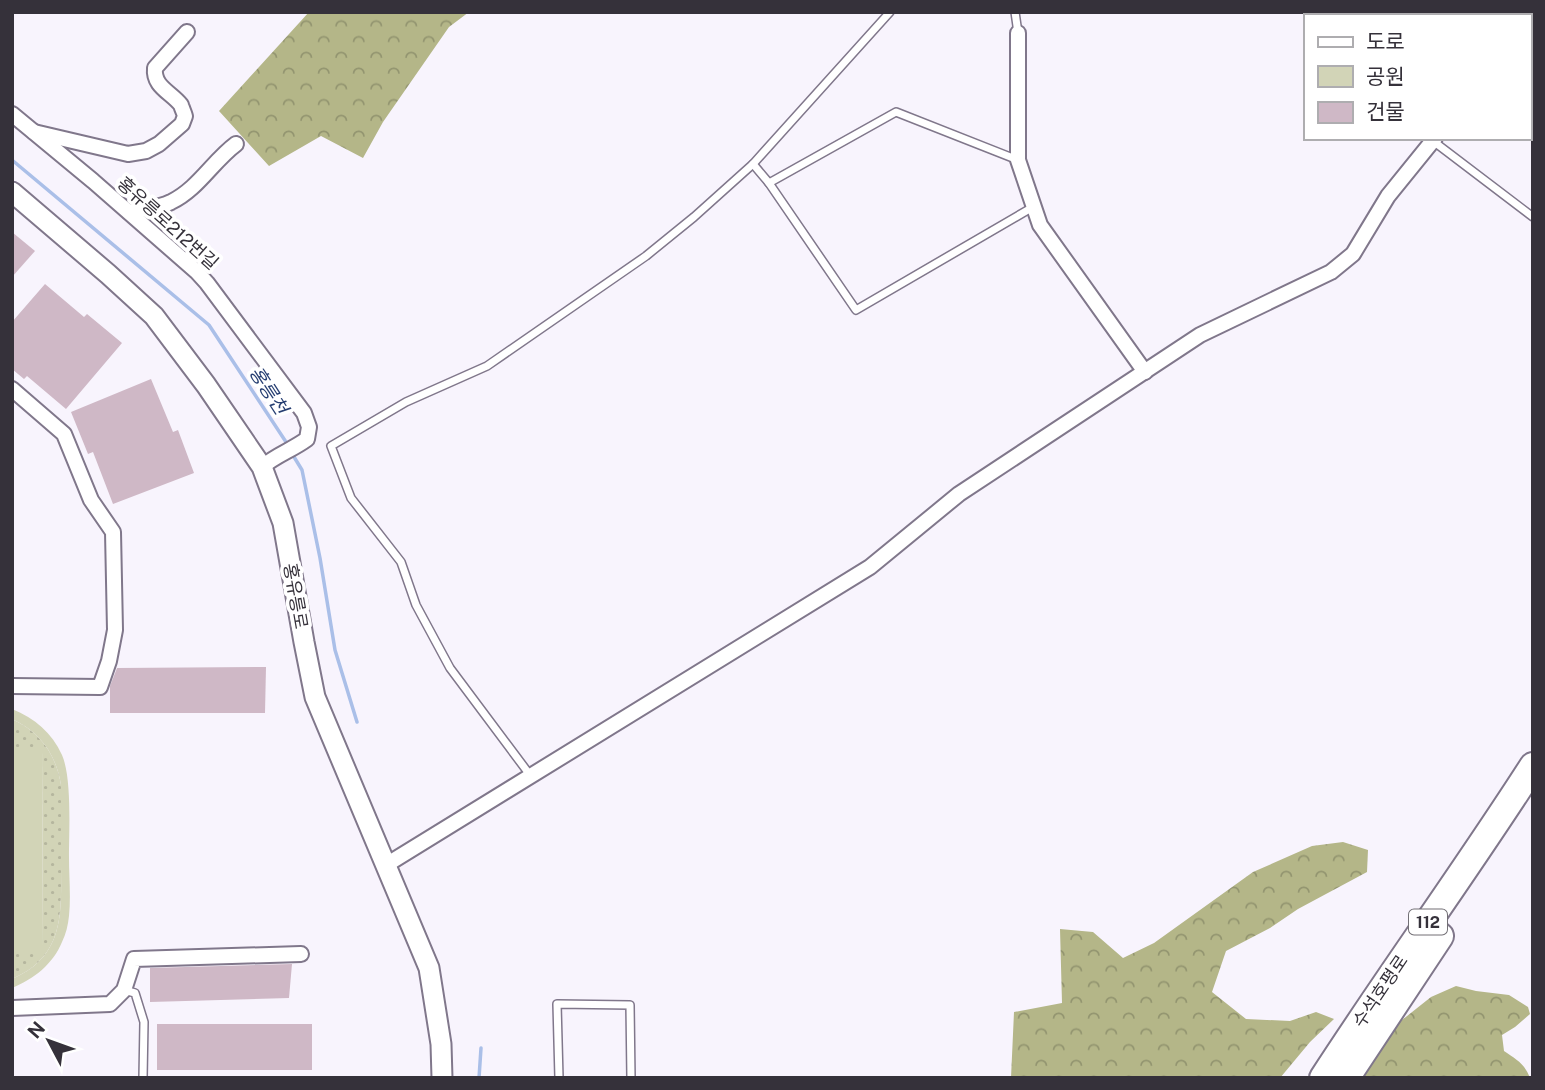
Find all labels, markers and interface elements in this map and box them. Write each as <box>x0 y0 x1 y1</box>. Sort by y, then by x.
legend <box>1304 14 1531 140</box>
text: 도로 <box>1366 29 1405 54</box>
text: 공원 <box>1366 64 1405 89</box>
text: 건물 <box>1366 99 1405 124</box>
street label: 홍유릉로212번길 <box>113 172 223 274</box>
water label: 홍릉천 <box>245 362 293 419</box>
street label: 홍유릉로 <box>280 562 312 630</box>
road number: 112 <box>1409 910 1447 934</box>
street label: 수석호평로 <box>1348 951 1412 1031</box>
north arrow <box>14 1006 84 1076</box>
text: N <box>23 1017 49 1043</box>

